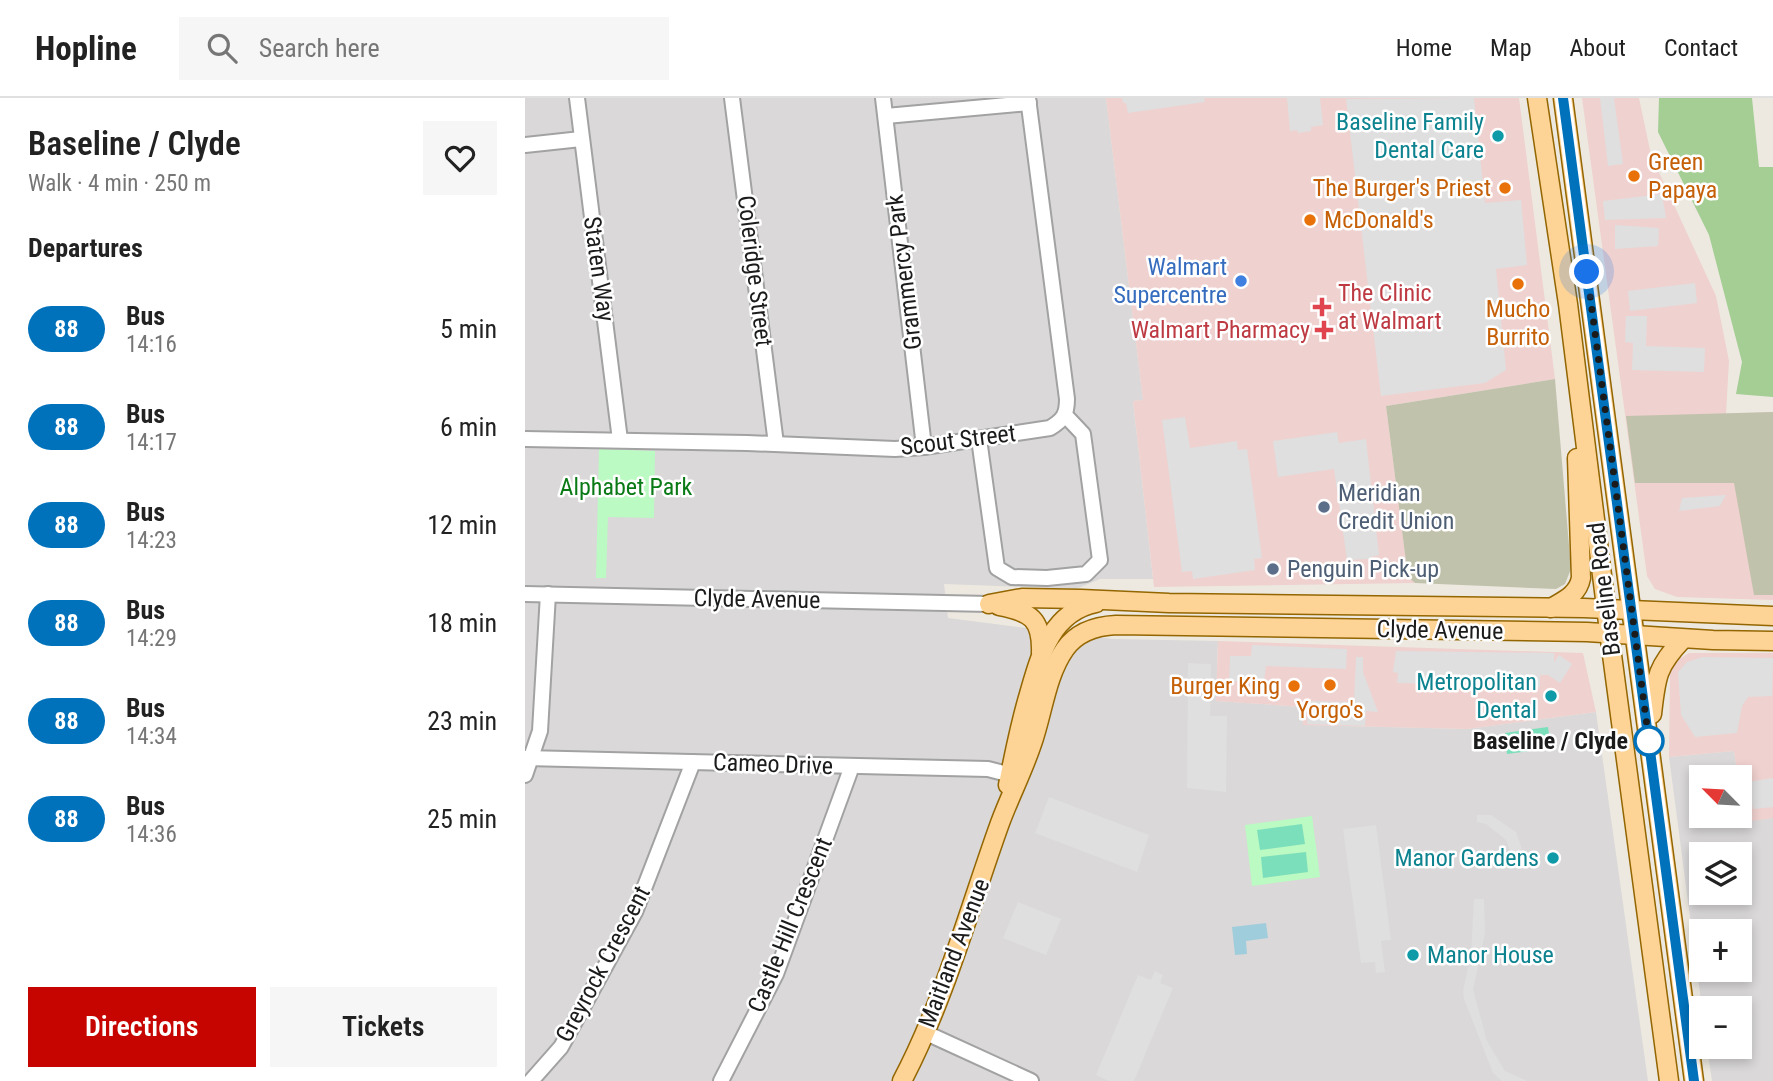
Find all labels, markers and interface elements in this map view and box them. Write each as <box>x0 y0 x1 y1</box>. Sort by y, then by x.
search box <box>179 17 669 80</box>
text: Hopline <box>35 29 137 68</box>
icon: search <box>203 29 241 67</box>
text: Search here <box>259 33 380 63</box>
text: Home <box>1396 34 1452 62</box>
text: Map <box>1490 34 1532 62</box>
text: About <box>1570 34 1626 62</box>
text: Contact <box>1664 34 1738 62</box>
place label: Baseline Family Dental Care <box>1336 108 1484 164</box>
button: heart <box>423 121 497 195</box>
text: Baseline / Clyde <box>28 124 241 163</box>
marker: Baseline Family Dental Care <box>1490 128 1506 144</box>
place label: Green Papaya <box>1648 148 1717 204</box>
marker: Green Papaya <box>1626 168 1642 184</box>
text: Walk · 4 min · 250 m <box>28 170 211 197</box>
place label: The Burger's Priest <box>1313 174 1491 202</box>
marker: The Burger's Priest <box>1497 180 1513 196</box>
street label: Grammercy Park <box>881 193 927 351</box>
street label: Coleridge Street <box>732 194 778 348</box>
place label: McDonald's <box>1324 206 1434 234</box>
marker: McDonald's <box>1302 212 1318 228</box>
street label: Staten Way <box>578 215 620 323</box>
text: Departures <box>28 233 143 263</box>
place label: Walmart Supercentre <box>1113 253 1227 309</box>
your location <box>1569 254 1604 289</box>
marker: Walmart Supercentre <box>1233 273 1249 289</box>
marker: Mucho Burrito <box>1510 276 1526 292</box>
place label: The Clinic at Walmart <box>1338 279 1442 335</box>
place label: Mucho Burrito <box>1486 295 1550 351</box>
marker: The Clinic at Walmart <box>1312 297 1332 317</box>
text: Bus <box>126 301 165 331</box>
text: 5 min <box>440 314 497 344</box>
text: 88 <box>54 315 79 343</box>
place label: Walmart Pharmacy <box>1131 316 1310 344</box>
marker: Walmart Pharmacy <box>1316 322 1332 338</box>
text: 14:16 <box>126 331 177 358</box>
text: Bus <box>126 399 165 429</box>
text: 6 min <box>440 412 497 442</box>
text: 88 <box>54 413 79 441</box>
street label: Scout Street <box>899 419 1017 461</box>
text: 14:17 <box>126 429 177 456</box>
park label: Alphabet Park <box>560 473 693 501</box>
place label: Meridian Credit Union <box>1338 479 1454 535</box>
text: Bus <box>126 497 165 527</box>
marker: Meridian Credit Union <box>1316 499 1332 515</box>
text: 12 min <box>427 510 497 540</box>
text: 88 <box>54 511 79 539</box>
street label: Baseline Road <box>1582 521 1626 657</box>
text: 14:23 <box>126 527 177 554</box>
place label: Penguin Pick-up <box>1287 555 1439 583</box>
marker: Penguin Pick-up <box>1265 561 1281 577</box>
street label: Clyde Avenue <box>693 584 821 614</box>
text: Bus <box>126 595 165 625</box>
text: 18 min <box>427 608 497 638</box>
text: 88 <box>54 609 79 637</box>
street label: Clyde Avenue <box>1376 615 1504 645</box>
text: 14:29 <box>126 625 177 652</box>
place label: Metropolitan Dental <box>1416 668 1537 724</box>
place label: Burger King <box>1170 672 1280 700</box>
marker: Yorgo's <box>1322 677 1338 693</box>
marker: Burger King <box>1286 678 1302 694</box>
marker: Metropolitan Dental <box>1543 688 1559 704</box>
text: Bus <box>126 693 165 723</box>
place label: Yorgo's <box>1296 696 1364 724</box>
text: 23 min <box>427 706 497 736</box>
text: 88 <box>54 707 79 735</box>
text: 14:34 <box>126 723 177 750</box>
marker: Baseline / Clyde <box>1634 726 1664 756</box>
place label: Baseline / Clyde <box>1473 727 1628 755</box>
street label: Cameo Drive <box>713 748 833 780</box>
north arrow <box>1689 765 1752 828</box>
map controls <box>1689 765 1752 1059</box>
text: Bus <box>126 791 165 821</box>
text: 25 min <box>427 804 497 834</box>
text: 88 <box>54 805 79 833</box>
text: 14:36 <box>126 821 177 848</box>
street label: Castle Hill Crescent <box>742 833 838 1017</box>
button: layers <box>1689 842 1752 905</box>
place label: Manor Gardens <box>1394 844 1539 872</box>
marker: Manor Gardens <box>1545 850 1561 866</box>
street label: Maitland Avenue <box>913 875 995 1031</box>
street label: Greyrock Crescent <box>550 881 656 1047</box>
button: + <box>1689 919 1752 982</box>
place label: Manor House <box>1427 941 1554 969</box>
marker: Manor House <box>1405 947 1421 963</box>
button: Directions <box>28 987 256 1067</box>
button: Tickets <box>270 987 497 1067</box>
button: − <box>1689 996 1752 1059</box>

